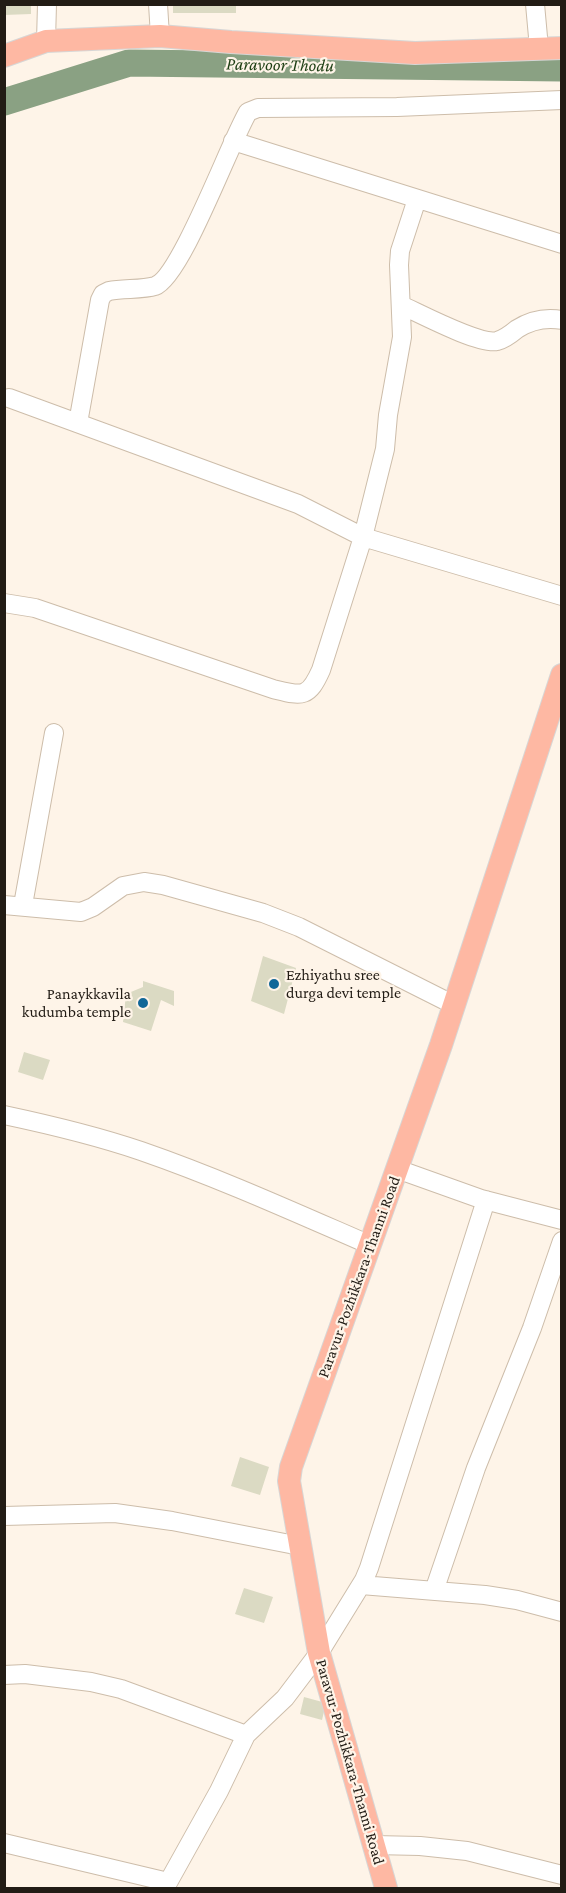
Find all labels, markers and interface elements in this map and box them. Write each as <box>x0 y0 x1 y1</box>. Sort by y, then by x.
water label: Paravoor Thodu <box>226 53 334 77</box>
place label: Ezhiyathu sree durga devi temple <box>286 965 401 1003</box>
marker: Ezhiyathu sree durga devi temple <box>267 977 281 991</box>
place label: Panaykkavila kudumba temple <box>22 984 131 1022</box>
marker: Panaykkavila kudumba temple <box>136 996 150 1010</box>
street label: Paravur-Pozhikkara-Thanni Road <box>314 1174 404 1380</box>
street label: Paravur-Pozhikkara-Thanni Road <box>311 1657 389 1867</box>

